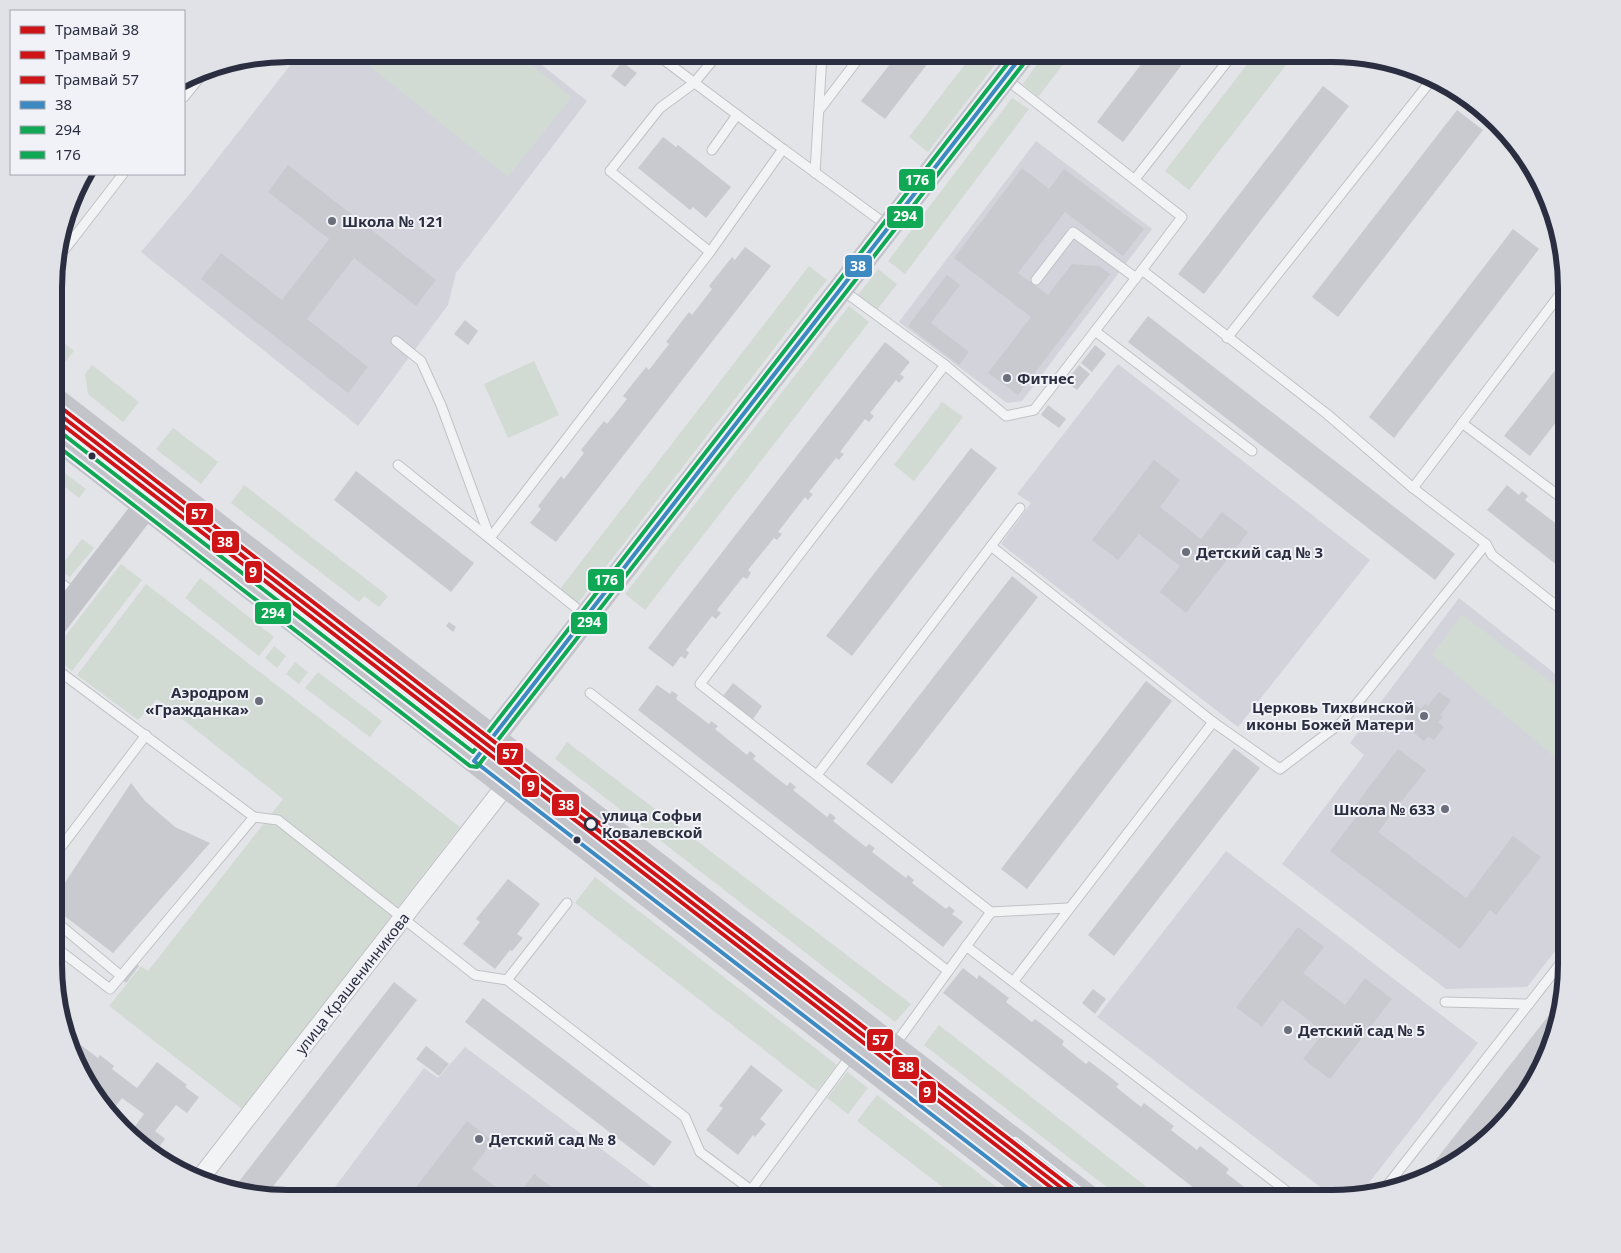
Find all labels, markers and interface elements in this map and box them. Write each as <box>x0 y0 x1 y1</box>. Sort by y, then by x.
legend <box>10 10 185 175</box>
text: Трамвай 38 <box>55 19 139 39</box>
text: Трамвай 9 <box>55 44 130 64</box>
text: Трамвай 57 <box>55 69 139 89</box>
text: 38 <box>55 94 72 114</box>
text: 294 <box>55 119 81 139</box>
text: 176 <box>55 144 81 164</box>
line badge: 176 <box>898 168 936 192</box>
text: 176 <box>905 170 929 189</box>
line badge: 294 <box>886 205 924 229</box>
text: 294 <box>893 206 917 225</box>
place label: Школа № 121 <box>342 211 444 231</box>
marker: Школа № 121 <box>326 215 338 227</box>
line badge: 38 <box>844 254 873 278</box>
text: 38 <box>850 256 866 275</box>
place label: Фитнес <box>1017 368 1075 388</box>
marker: Фитнес <box>1001 372 1013 384</box>
unlabelled marker <box>87 451 97 461</box>
line badge: 57 <box>185 502 214 526</box>
text: 57 <box>191 504 207 523</box>
line badge: 38 <box>211 530 240 554</box>
text: 38 <box>217 532 233 551</box>
place label: Детский сад № 3 <box>1196 542 1323 562</box>
marker: Детский сад № 3 <box>1180 546 1192 558</box>
line badge: 9 <box>244 560 263 584</box>
text: 9 <box>249 562 257 581</box>
line badge: 176 <box>587 568 625 592</box>
text: 176 <box>594 570 618 589</box>
line badge: 294 <box>254 601 292 625</box>
text: 294 <box>261 603 285 622</box>
line badge: 294 <box>570 611 608 635</box>
text: 294 <box>577 612 601 631</box>
place label: Аэродром «Гражданка» <box>145 682 249 719</box>
marker: Аэродром «Гражданка» <box>253 695 265 707</box>
place label: Церковь Тихвинской иконы Божей Матери <box>1246 697 1414 734</box>
marker: Церковь Тихвинской иконы Божей Матери <box>1418 710 1430 722</box>
line badge: 57 <box>496 742 524 766</box>
text: 57 <box>502 744 518 763</box>
line badge: 9 <box>521 774 540 798</box>
text: 9 <box>527 776 535 795</box>
line badge: 38 <box>551 793 580 817</box>
text: 38 <box>558 795 574 814</box>
place label: Школа № 633 <box>1333 799 1435 819</box>
marker: Школа № 633 <box>1439 803 1451 815</box>
place label: улица Софьи Ковалевской <box>601 805 703 842</box>
marker: улица Софьи Ковалевской <box>584 817 598 831</box>
unlabelled marker <box>572 835 582 845</box>
street label: улица Крашенинникова <box>290 908 414 1058</box>
place label: Детский сад № 5 <box>1298 1020 1425 1040</box>
marker: Детский сад № 5 <box>1282 1024 1294 1036</box>
line badge: 57 <box>866 1028 894 1052</box>
text: 57 <box>872 1030 888 1049</box>
line badge: 38 <box>891 1056 920 1080</box>
text: 38 <box>898 1057 914 1076</box>
line badge: 9 <box>918 1080 937 1104</box>
text: 9 <box>923 1082 931 1101</box>
place label: Детский сад № 8 <box>489 1129 616 1149</box>
marker: Детский сад № 8 <box>473 1133 485 1145</box>

